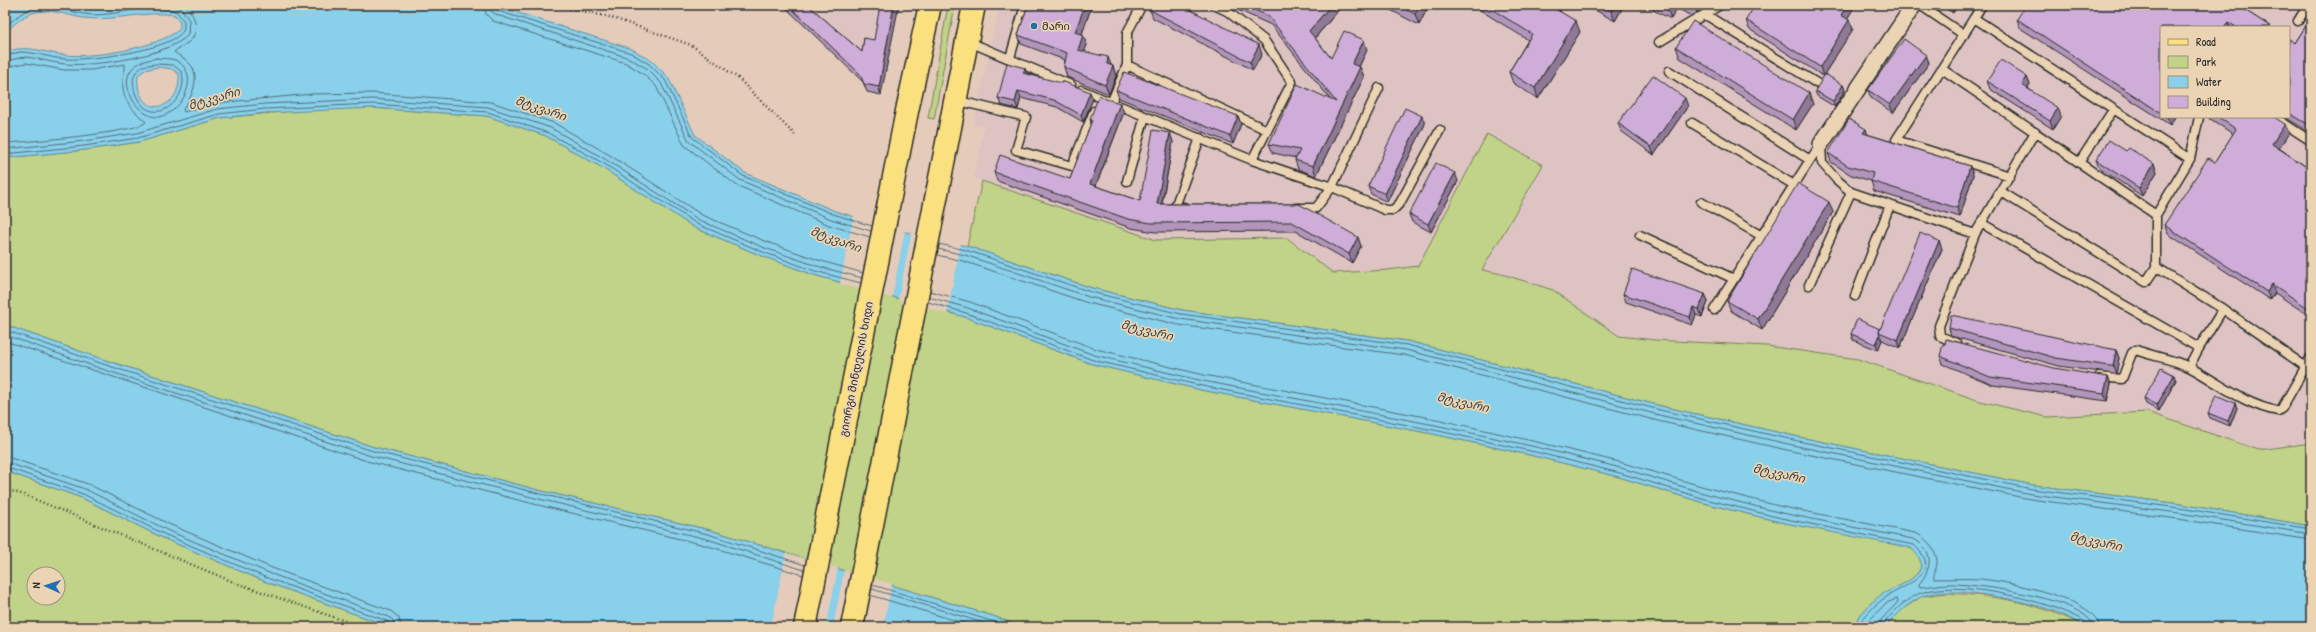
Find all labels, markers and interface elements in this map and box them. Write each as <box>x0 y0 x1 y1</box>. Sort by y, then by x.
place label: მარი <box>1042 19 1070 33</box>
marker: მარი <box>1029 21 1039 31</box>
legend <box>2160 26 2290 118</box>
text: Road <box>2196 33 2216 50</box>
text: Park <box>2196 53 2216 70</box>
text: Water <box>2196 73 2222 90</box>
water label: მტკვარი <box>186 82 243 113</box>
water label: მტკვარი <box>513 91 570 125</box>
text: Building <box>2196 93 2231 110</box>
water label: მტკვარი <box>808 222 865 256</box>
street label: გიორგი მინდელის ხიდი <box>836 300 876 438</box>
water label: მტკვარი <box>1119 315 1176 345</box>
water label: მტკვარი <box>1435 388 1492 416</box>
water label: მტკვარი <box>1751 459 1808 487</box>
water label: მტკვარი <box>2068 527 2125 555</box>
north arrow <box>26 566 66 606</box>
text: N <box>29 582 43 589</box>

